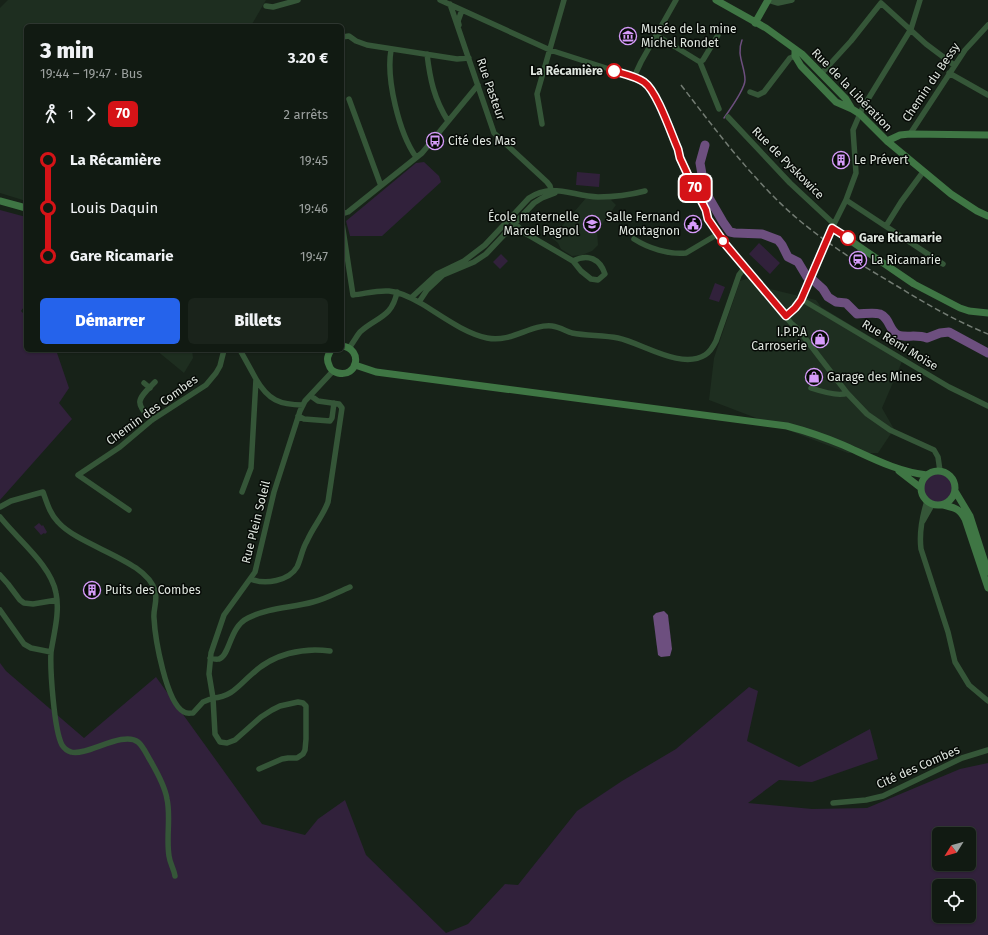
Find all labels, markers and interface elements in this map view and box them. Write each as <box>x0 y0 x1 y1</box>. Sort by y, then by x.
place label: Musée de la mine Michel Rondet <box>641 22 737 50</box>
museum icon: Musée de la mine Michel Rondet <box>618 26 638 46</box>
text: 3 min <box>40 37 94 64</box>
street label: Chemin du Bessy <box>899 40 963 124</box>
street label: Rue de la Libération <box>809 46 895 134</box>
text: 3.20 € <box>288 49 328 67</box>
street label: Rue Pasteur <box>474 56 508 122</box>
marker: La Récamière <box>606 63 622 79</box>
place label: La Récamière <box>530 64 603 78</box>
text: 19:44 – 19:47 · Bus <box>40 66 142 81</box>
icon: walk <box>40 103 62 125</box>
icon: forward <box>80 103 102 125</box>
text: 70 <box>116 105 130 122</box>
text: 1 <box>68 107 74 122</box>
text: 2 arrêts <box>284 107 328 122</box>
street label: Rue de Pyskowice <box>749 124 827 202</box>
bus stop icon: Cité des Mas <box>425 131 445 151</box>
place label: Cité des Mas <box>448 134 516 148</box>
building icon: Le Prévert <box>831 150 851 170</box>
text: La Récamière <box>70 151 161 169</box>
text: 19:45 <box>299 153 328 168</box>
place label: Le Prévert <box>854 153 909 167</box>
line badge: 70 <box>677 175 713 201</box>
text: 70 <box>688 179 702 196</box>
text: Louis Daquin <box>70 199 158 217</box>
text: 19:46 <box>299 201 328 216</box>
place label: École maternelle Marcel Pagnol <box>488 209 579 238</box>
place label: Salle Fernand Montagnon <box>606 210 680 238</box>
school or university icon: École maternelle Marcel Pagnol <box>582 214 602 234</box>
public building icon: Salle Fernand Montagnon <box>683 214 703 234</box>
marker: Gare Ricamarie <box>840 230 856 246</box>
place label: Gare Ricamarie <box>859 231 942 245</box>
unlabelled marker <box>717 235 729 247</box>
text: Gare Ricamarie <box>70 247 173 265</box>
text: 19:47 <box>300 249 328 264</box>
station icon: La Ricamarie <box>848 250 868 270</box>
place label: La Ricamarie <box>871 253 941 267</box>
button: Démarrer <box>40 298 180 344</box>
button: Billets <box>188 298 328 344</box>
street label: Rue Rémi Moïse <box>859 317 941 373</box>
place label: I.P.P.A Carroserie <box>751 325 807 353</box>
shop icon: I.P.P.A Carroserie <box>810 329 830 349</box>
shop icon: Garage des Mines <box>804 367 824 387</box>
place label: Garage des Mines <box>827 370 922 384</box>
street label: Chemin des Combes <box>104 372 201 448</box>
street label: Rue Plein Soleil <box>239 479 273 565</box>
building icon: Puits des Combes <box>82 580 102 600</box>
place label: Puits des Combes <box>105 583 201 597</box>
street label: Cité des Combes <box>874 742 962 792</box>
north arrow <box>932 827 976 871</box>
map controls <box>932 827 976 923</box>
button: locate <box>932 879 976 923</box>

